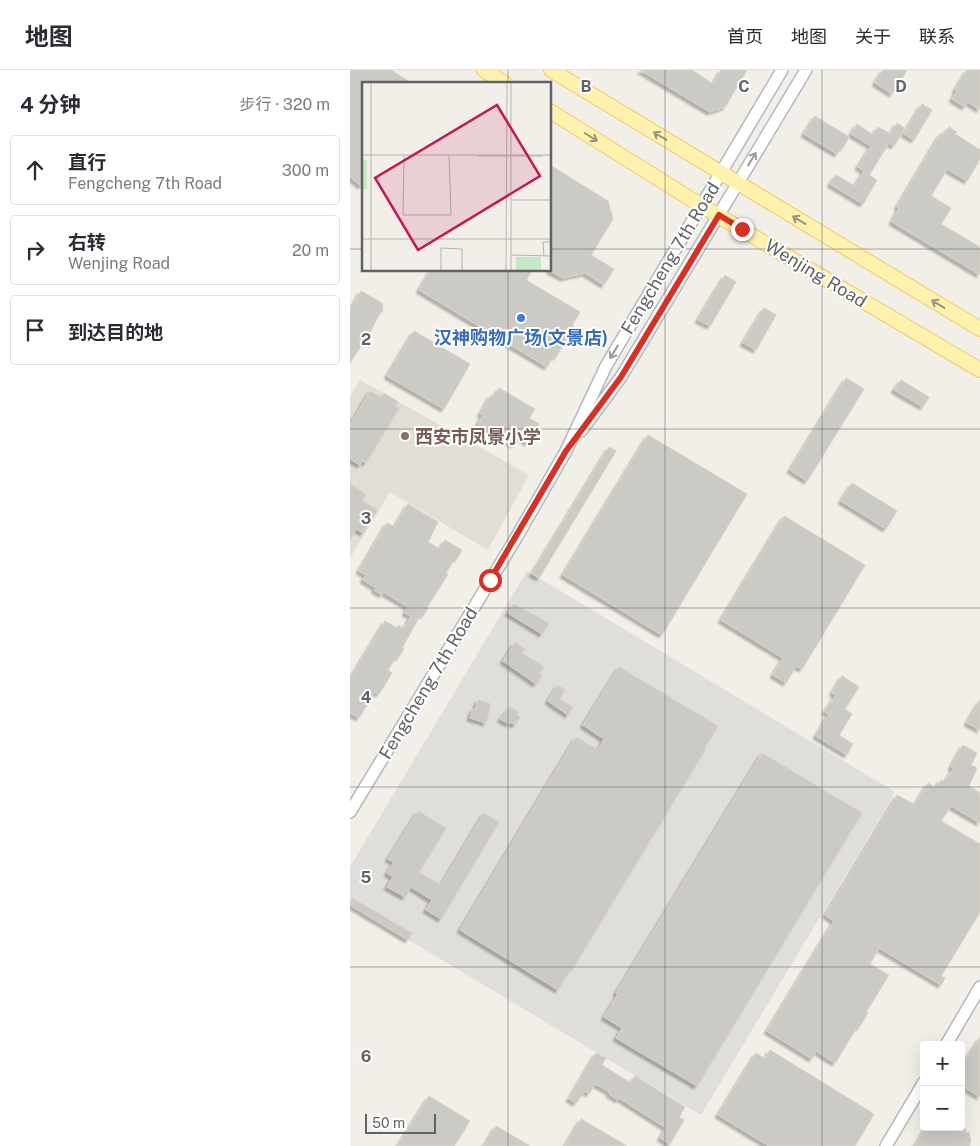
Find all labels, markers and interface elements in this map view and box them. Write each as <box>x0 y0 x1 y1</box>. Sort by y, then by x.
text: 地图 <box>25 22 73 50</box>
text: 首页 <box>727 26 763 47</box>
text: 地图 <box>791 26 827 47</box>
text: 关于 <box>855 26 891 47</box>
text: 联系 <box>919 26 955 47</box>
text: B <box>581 77 592 96</box>
text: C <box>738 77 750 96</box>
text: D <box>895 77 907 96</box>
inset map <box>362 82 551 271</box>
text: 4 分钟 <box>20 92 81 117</box>
text: 步行 · 320 m <box>240 95 330 114</box>
one-way arrow <box>653 131 667 141</box>
one-way arrow <box>584 132 598 142</box>
text: 直行 <box>68 151 106 173</box>
one-way arrow <box>748 153 758 167</box>
icon: ahead <box>21 156 49 184</box>
text: 300 m <box>282 161 329 180</box>
text: Fengcheng 7th Road <box>68 174 222 193</box>
street label: Fengcheng 7th Road <box>616 178 724 338</box>
one-way arrow <box>792 214 806 224</box>
route end <box>731 218 754 241</box>
text: 右转 <box>68 231 106 253</box>
street label: Wenjing Road <box>761 234 871 312</box>
icon: right <box>21 236 49 264</box>
text: 20 m <box>292 241 329 260</box>
text: Wenjing Road <box>68 254 170 273</box>
one-way arrow <box>932 298 946 308</box>
marker: 汉神购物广场(文景店) <box>515 312 527 324</box>
icon: arrive <box>21 316 49 344</box>
text: 到达目的地 <box>68 321 163 343</box>
place label: 汉神购物广场(文景店) <box>434 327 608 348</box>
text: 2 <box>361 330 371 349</box>
one-way arrow <box>608 345 618 359</box>
place label: 西安市凤景小学 <box>415 426 541 447</box>
marker: 西安市凤景小学 <box>399 430 411 442</box>
text: 3 <box>361 509 371 528</box>
route start <box>479 569 502 592</box>
street label: Fengcheng 7th Road <box>374 603 482 763</box>
text: 4 <box>361 688 372 707</box>
text: 5 <box>361 868 372 887</box>
map controls <box>920 1041 965 1131</box>
button: + <box>920 1041 965 1086</box>
text: 6 <box>361 1047 371 1066</box>
button: − <box>920 1086 965 1131</box>
scale bar <box>365 1111 436 1134</box>
text: 50 m <box>372 1115 405 1131</box>

